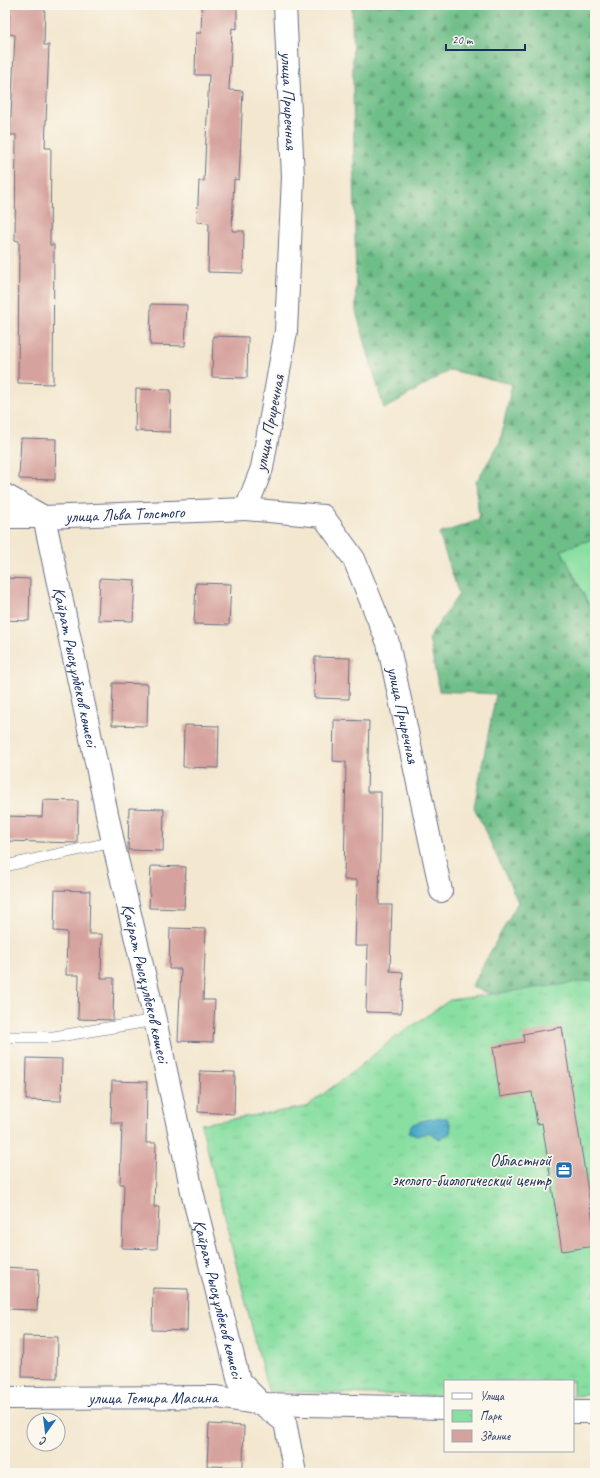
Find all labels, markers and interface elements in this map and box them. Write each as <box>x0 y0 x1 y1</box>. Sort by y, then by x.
scale bar <box>446 26 525 52</box>
text: 20 m <box>452 32 474 48</box>
street label: улица Приречная <box>276 50 302 151</box>
street label: улица Приречная <box>250 372 289 474</box>
street label: улица Льва Толстого <box>64 501 186 527</box>
street label: Қайрат Рысқұлбеков көшесі <box>48 585 103 751</box>
street label: улица Приречная <box>382 664 424 766</box>
street label: Қайрат Рысқұлбеков көшесі <box>117 902 174 1067</box>
place label: Областной эколого-биологический центр <box>392 1150 553 1191</box>
office icon: Областной эколого-биологический центр <box>554 1160 574 1180</box>
street label: Қайрат Рысқұлбеков көшесі <box>188 1218 248 1382</box>
legend <box>444 1380 574 1452</box>
street label: улица Темира Масина <box>87 1387 220 1409</box>
text: Улица <box>480 1388 505 1404</box>
text: Парк <box>480 1408 503 1424</box>
north arrow <box>26 1412 66 1452</box>
text: Здание <box>480 1428 511 1444</box>
text: С <box>38 1434 48 1449</box>

